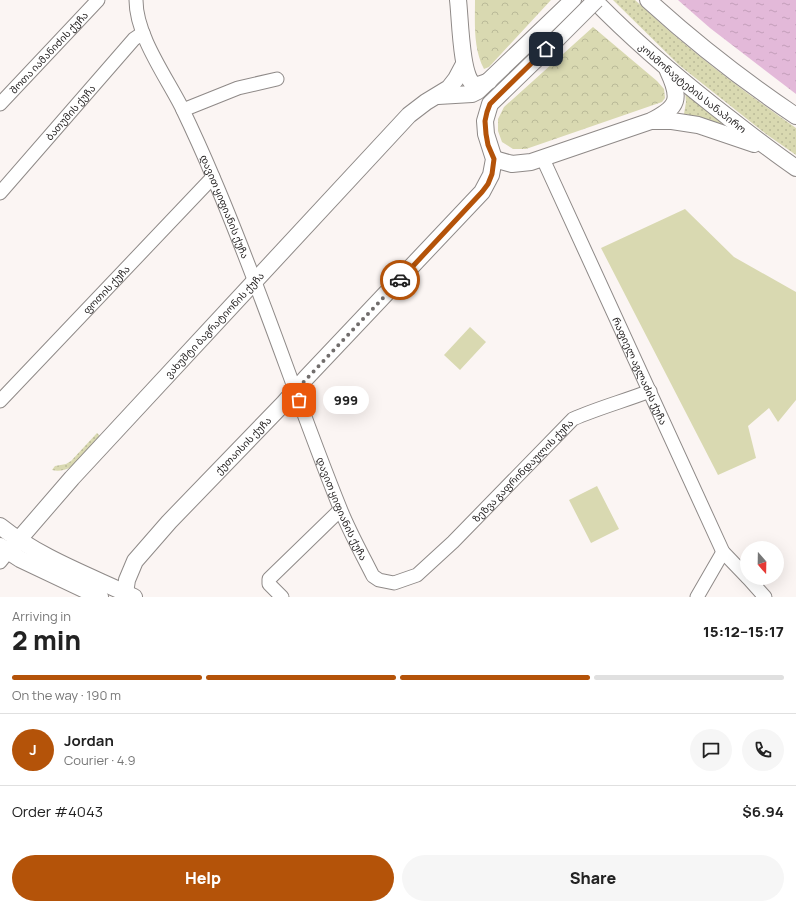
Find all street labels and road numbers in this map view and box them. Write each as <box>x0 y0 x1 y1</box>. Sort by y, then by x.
street label: შოთა იამანიძის ქუჩა <box>6 8 91 97</box>
street label: კოსმონავტების სანაპირო <box>636 39 749 136</box>
street label: ბათუმის ქუჩა <box>42 81 98 143</box>
street label: დავით ყიფიანის ქუჩა <box>197 152 252 261</box>
street label: ფოთის ქუჩა <box>79 262 133 317</box>
street label: ვახუშტი ბაგრატიონის ქუჩა <box>162 269 267 381</box>
street label: რაფიელ აგლაძის ქუჩა <box>609 315 671 427</box>
street label: ქუთაისის ქუჩა <box>212 413 274 477</box>
street label: ზეზვა გაფრინდაულის ქუჩა <box>469 416 576 525</box>
street label: დავით ყიფიანის ქუჩა <box>314 455 371 563</box>

